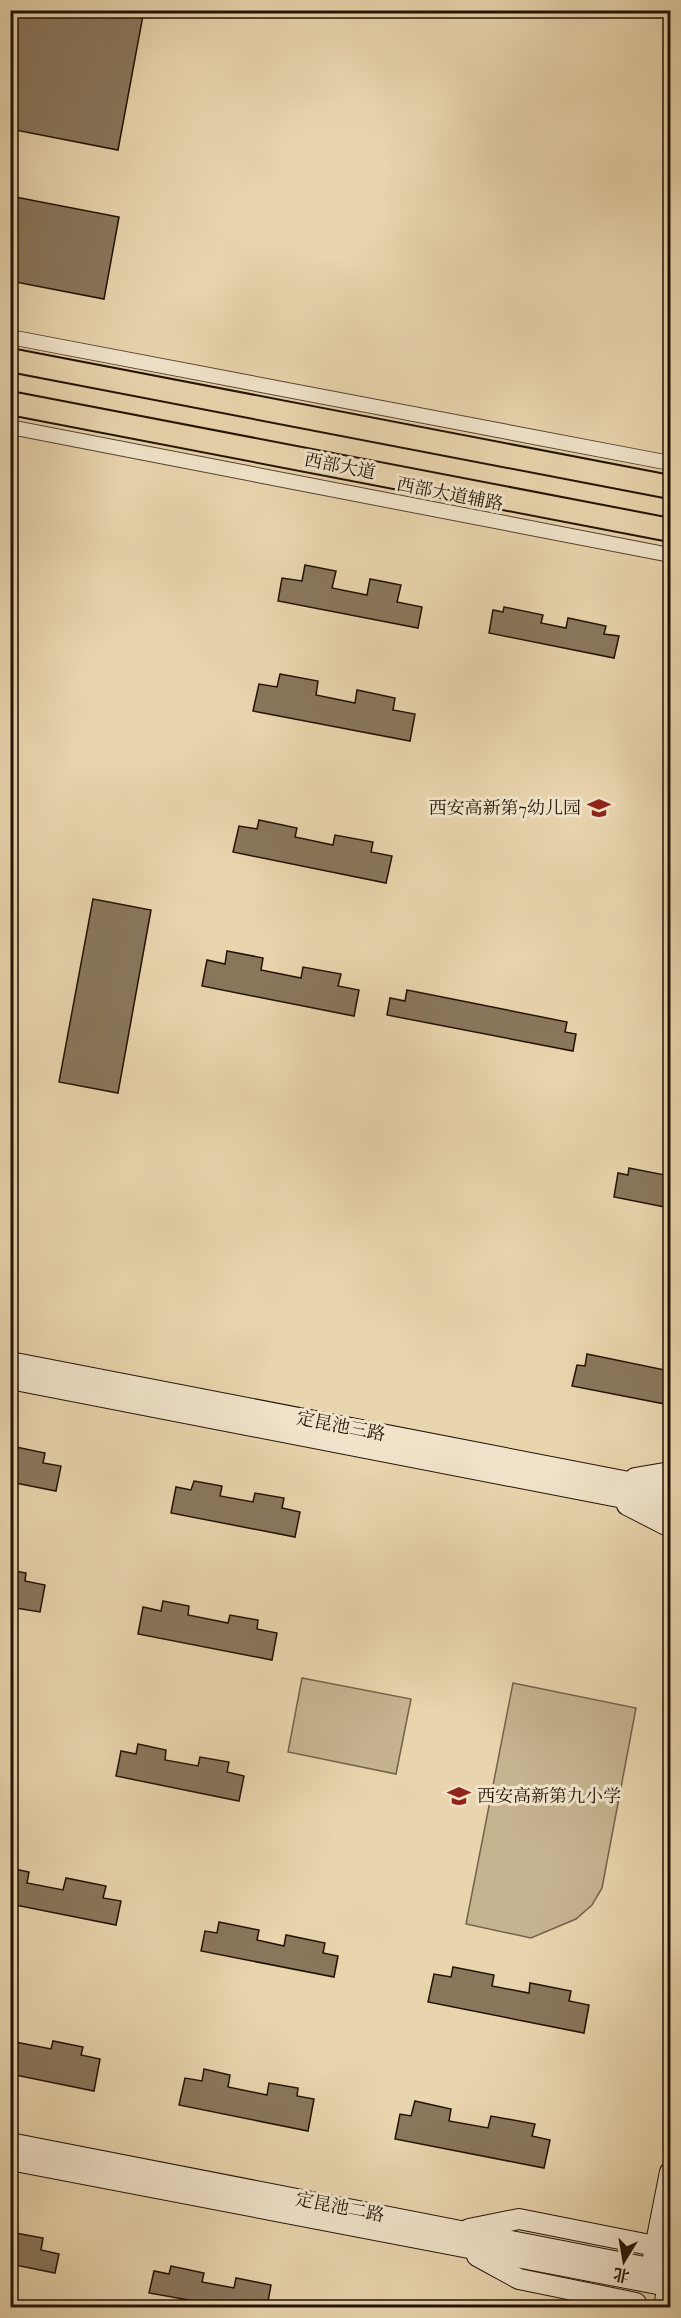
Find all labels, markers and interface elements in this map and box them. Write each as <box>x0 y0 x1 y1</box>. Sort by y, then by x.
street label: 西部大道 <box>302 449 377 486</box>
street label: 西部大道辅路 <box>395 474 505 517</box>
school or university icon: 西安高新第7幼儿园 <box>586 795 612 821</box>
place label: 西安高新第7幼儿园 <box>429 798 581 821</box>
street label: 定昆池三路 <box>294 1408 387 1447</box>
school or university icon: 西安高新第九小学 <box>446 1783 472 1809</box>
place label: 西安高新第九小学 <box>477 1786 621 1809</box>
street label: 定昆池二路 <box>293 2189 386 2228</box>
north arrow <box>594 2231 654 2291</box>
text: 北 <box>612 2262 631 2285</box>

